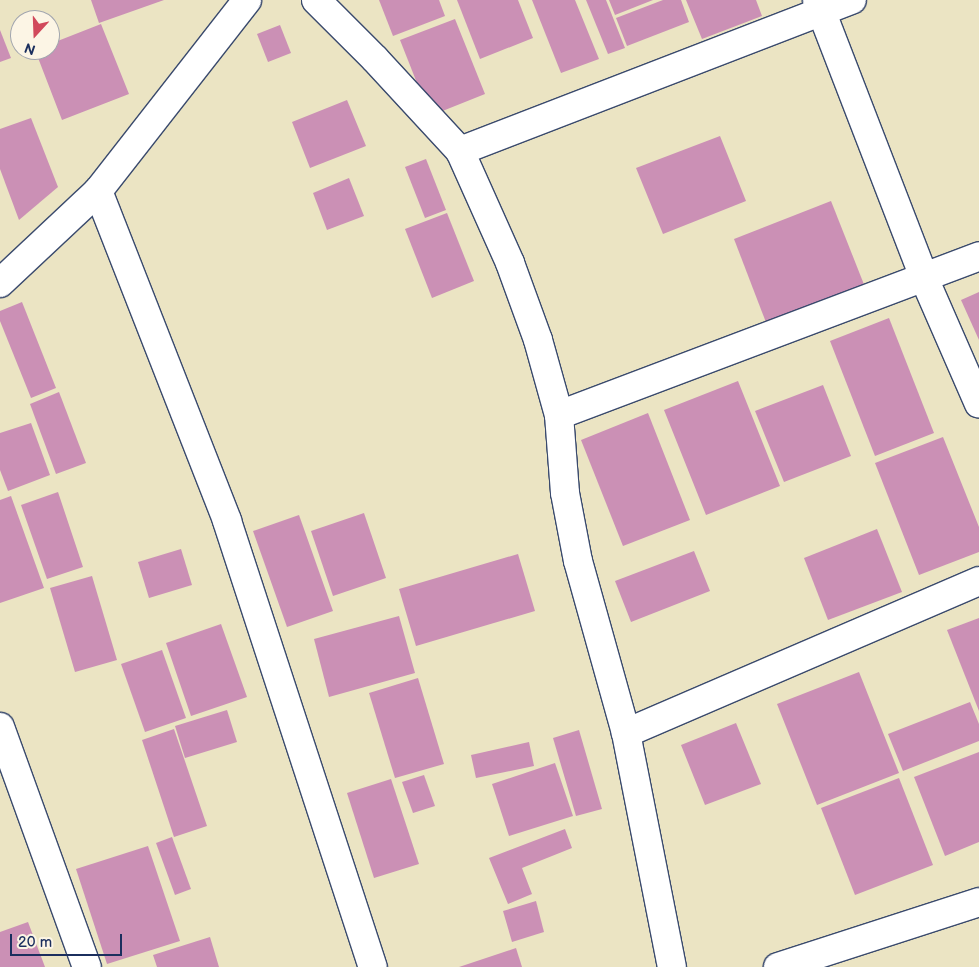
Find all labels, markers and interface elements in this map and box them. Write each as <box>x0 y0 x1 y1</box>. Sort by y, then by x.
north arrow <box>10 10 60 60</box>
text: N <box>22 39 38 58</box>
scale bar <box>12 924 125 956</box>
text: 20 m <box>18 933 52 952</box>

